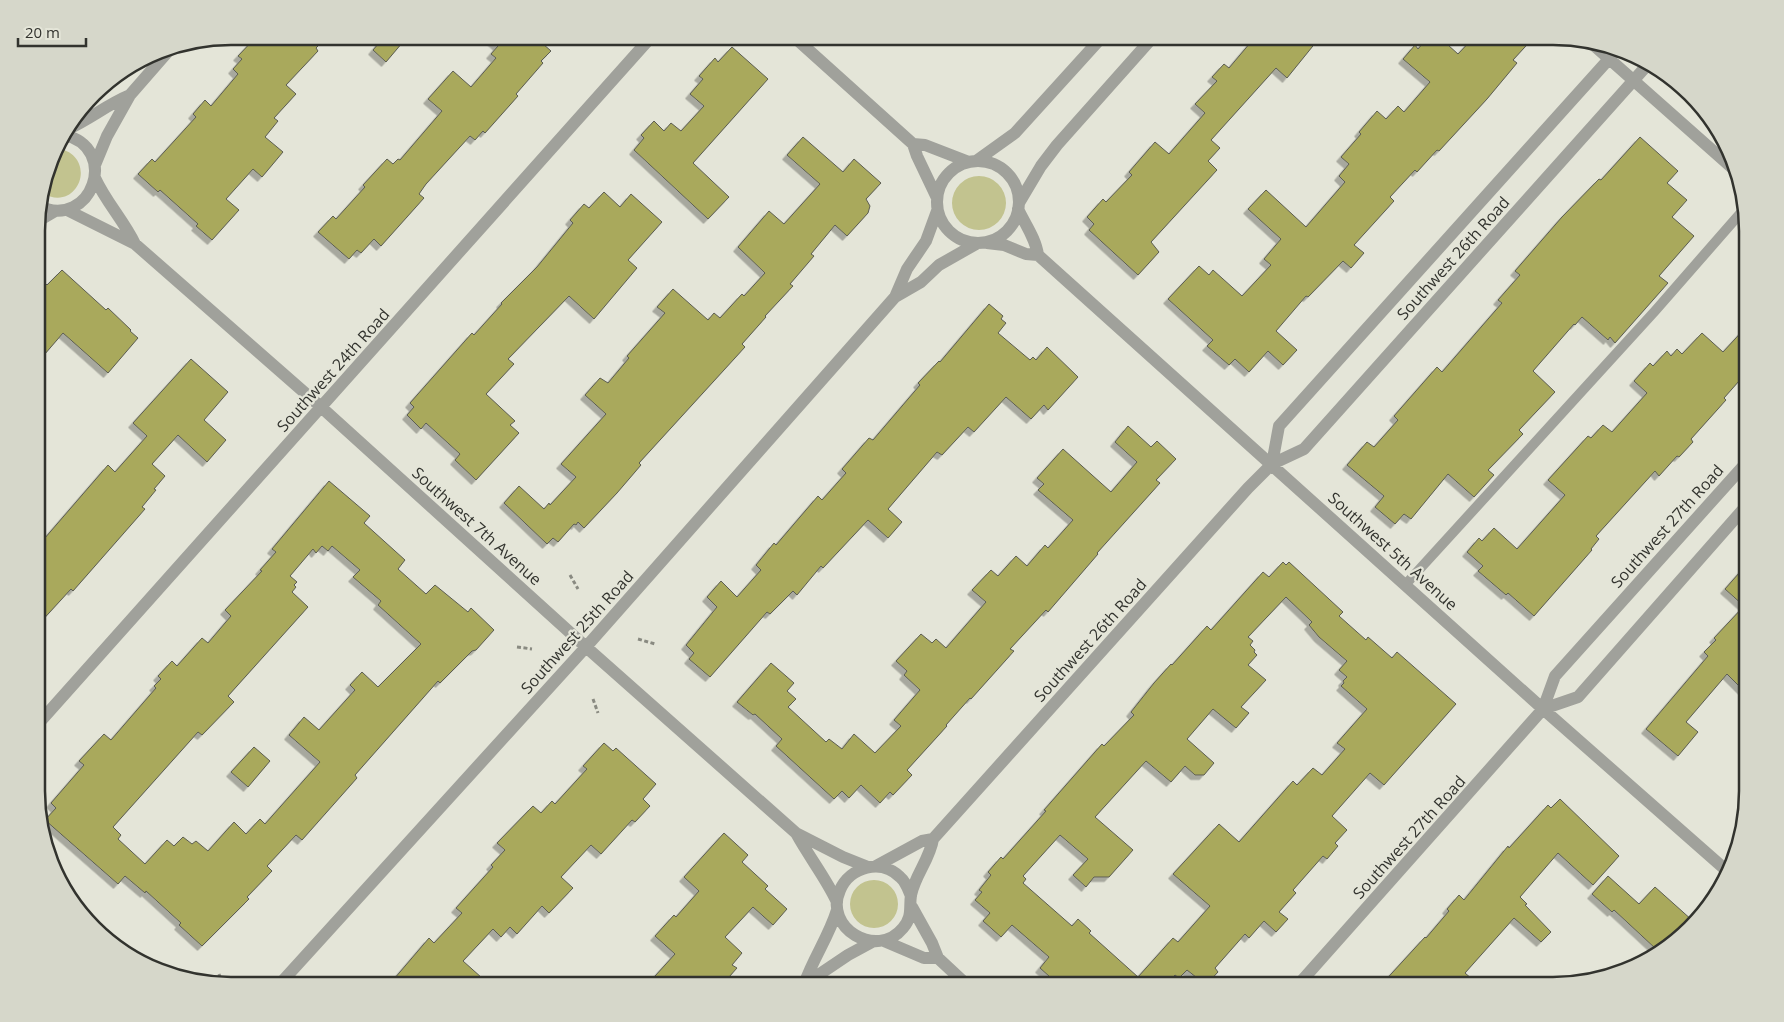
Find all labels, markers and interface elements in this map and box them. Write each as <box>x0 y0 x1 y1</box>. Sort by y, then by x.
scale bar <box>18 15 85 47</box>
text: 20 m <box>25 22 60 42</box>
street label: Southwest 26th Road <box>1392 192 1514 324</box>
street label: Southwest 24th Road <box>272 304 394 436</box>
street label: Southwest 27th Road <box>1606 460 1728 592</box>
street label: Southwest 7th Avenue <box>408 462 546 590</box>
street label: Southwest 5th Avenue <box>1324 487 1462 615</box>
street label: Southwest 25th Road <box>516 566 638 698</box>
street label: Southwest 26th Road <box>1029 574 1151 706</box>
street label: Southwest 27th Road <box>1348 771 1470 903</box>

